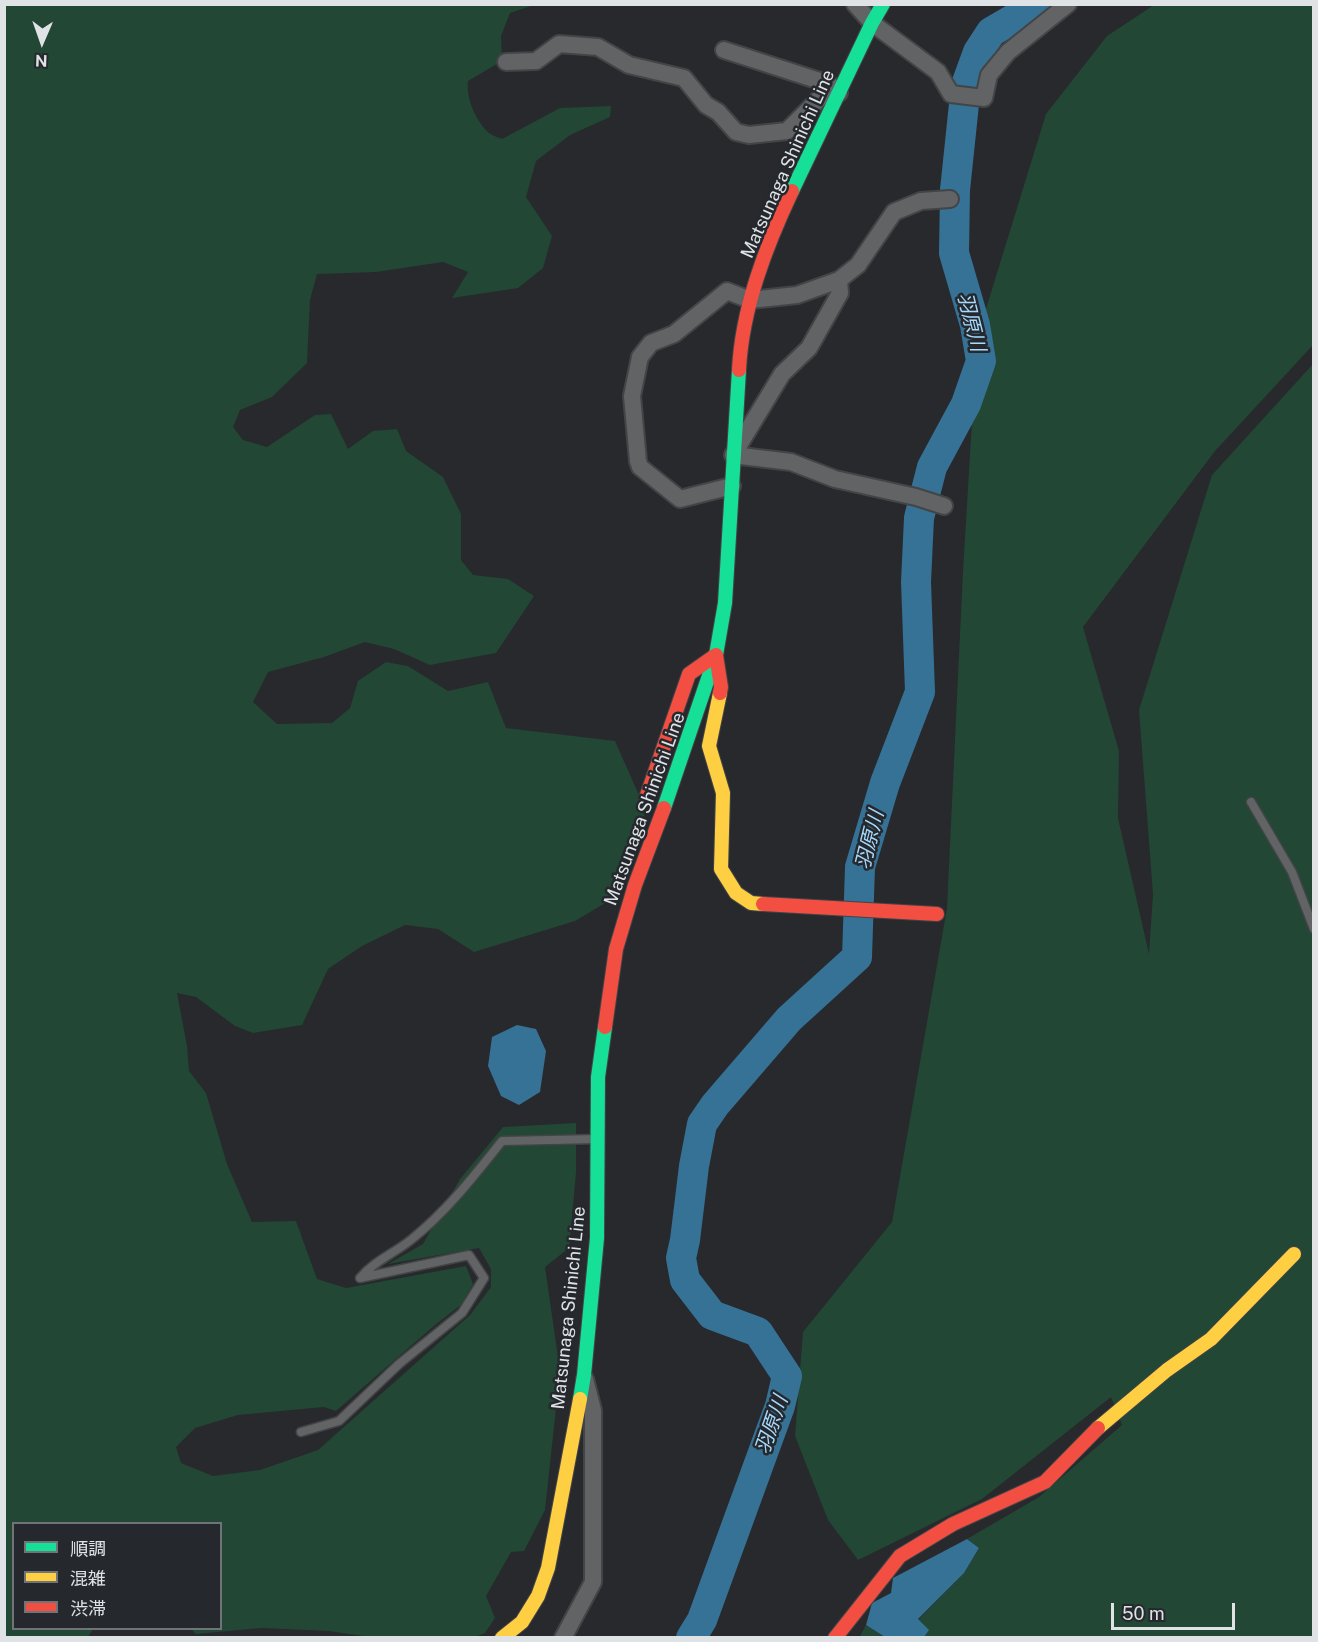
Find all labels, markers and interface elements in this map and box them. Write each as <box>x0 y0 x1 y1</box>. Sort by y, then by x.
north arrow <box>12 12 72 72</box>
text: N <box>35 51 48 70</box>
street label: Matsunaga Shinichi Line <box>737 66 839 262</box>
water label: 羽原川 <box>952 290 990 354</box>
street label: Matsunaga Shinichi Line <box>600 709 690 909</box>
water label: 羽原川 <box>851 808 889 872</box>
street label: Matsunaga Shinichi Line <box>548 1205 590 1411</box>
water label: 羽原川 <box>751 1393 793 1457</box>
legend <box>12 1522 222 1630</box>
text: 順調 <box>70 1538 106 1559</box>
text: 混雑 <box>70 1568 106 1589</box>
scale bar <box>1114 1591 1238 1629</box>
text: 渋滞 <box>70 1598 106 1619</box>
text: 50 m <box>1122 1603 1165 1624</box>

